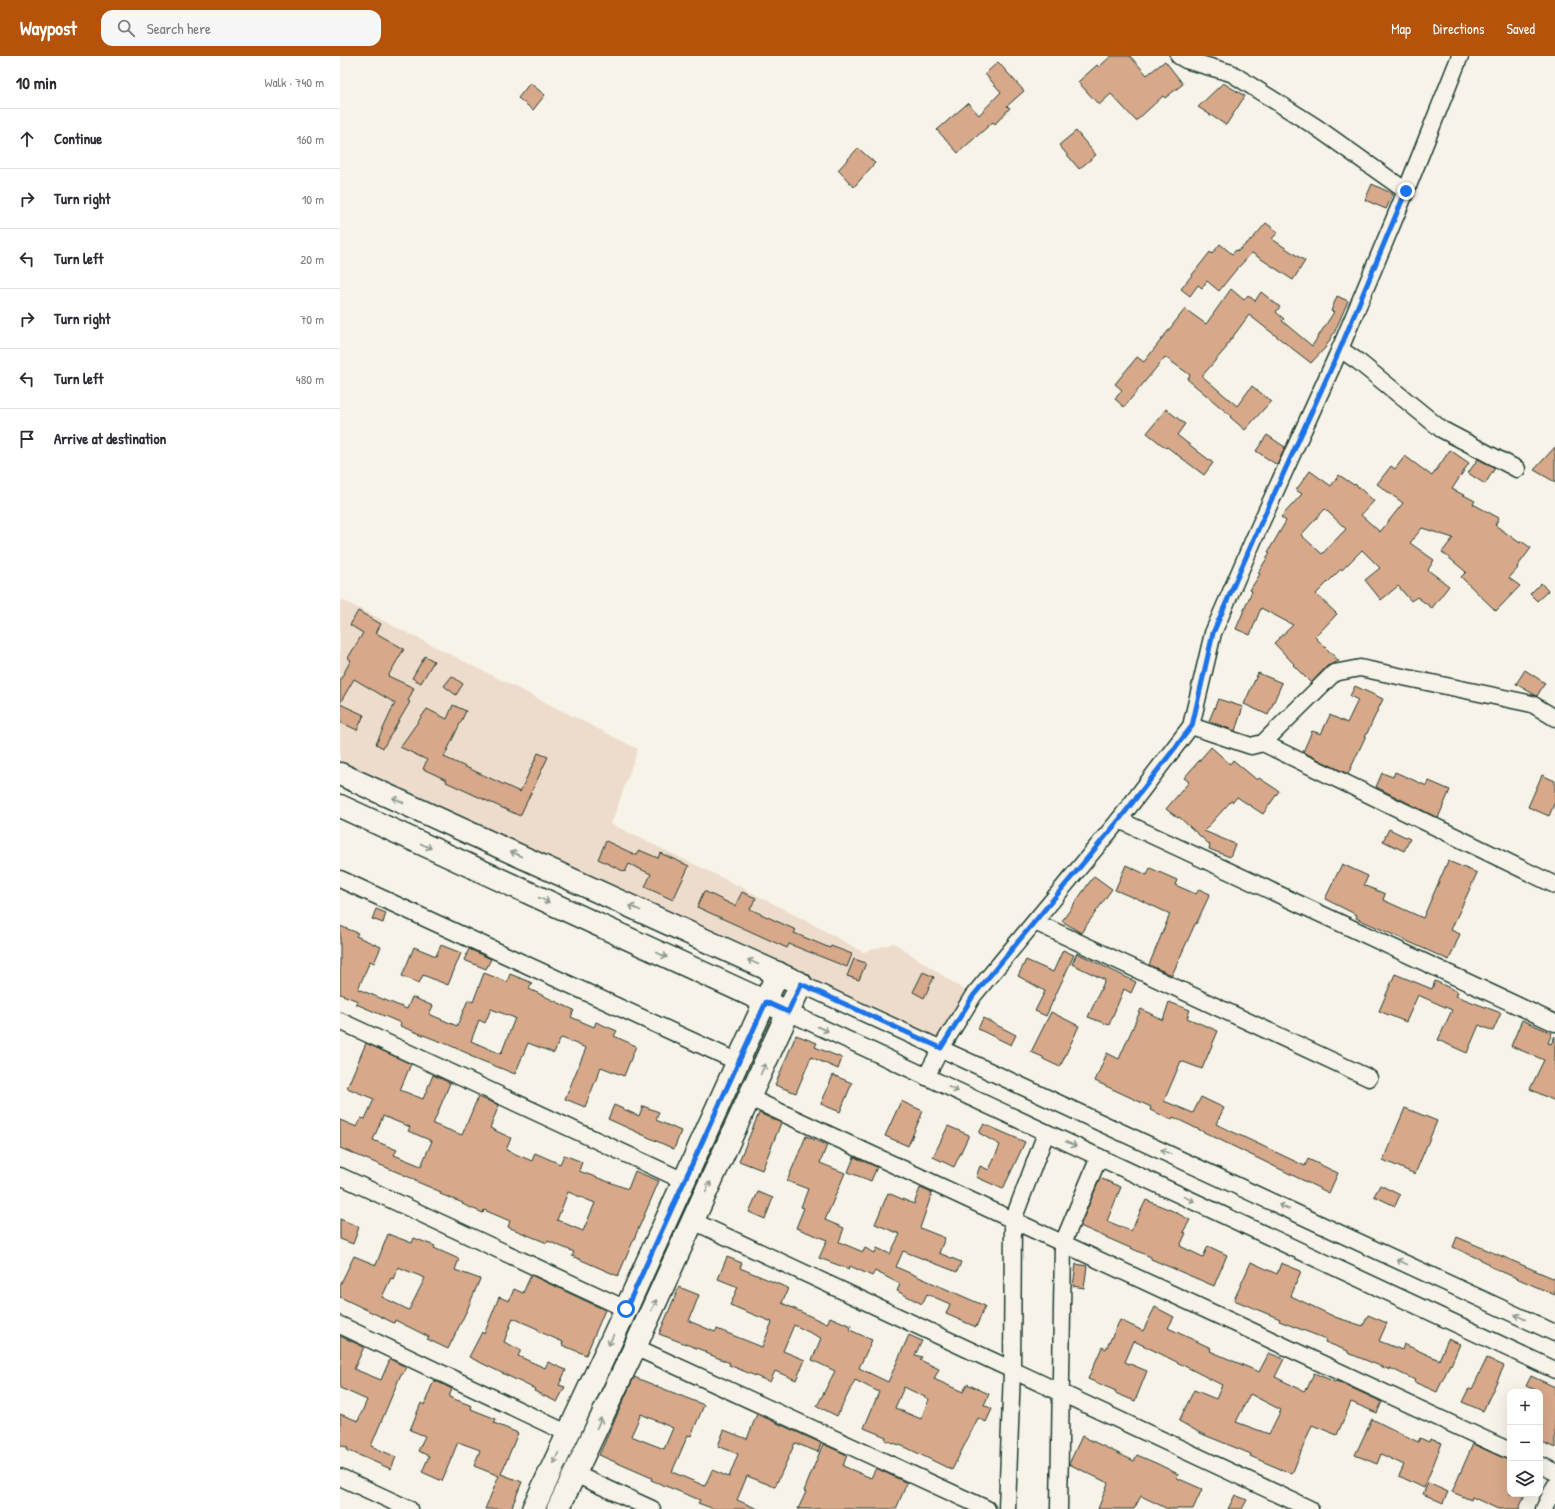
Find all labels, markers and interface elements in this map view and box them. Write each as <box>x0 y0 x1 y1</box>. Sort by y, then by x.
search box <box>101 10 381 46</box>
text: Waypost <box>20 15 77 41</box>
icon: search <box>115 17 137 39</box>
text: Search here <box>147 18 211 39</box>
text: Map <box>1391 19 1411 38</box>
text: Directions <box>1433 19 1484 38</box>
text: Saved <box>1506 19 1535 38</box>
text: 10 min <box>16 71 57 94</box>
text: Walk · 740 m <box>264 73 324 91</box>
icon: ahead <box>16 128 38 150</box>
text: Continue <box>54 128 102 149</box>
text: 160 m <box>296 130 324 148</box>
route end <box>1397 182 1415 200</box>
icon: right <box>16 188 38 210</box>
text: Turn right <box>54 188 110 209</box>
text: 10 m <box>302 190 324 208</box>
icon: left <box>16 248 38 270</box>
text: Turn left <box>54 248 104 269</box>
text: 20 m <box>300 250 324 268</box>
icon: right <box>16 308 38 330</box>
text: Turn right <box>54 308 110 329</box>
text: 70 m <box>300 310 324 328</box>
icon: left <box>16 368 38 390</box>
text: Turn left <box>54 368 104 389</box>
text: 480 m <box>296 370 324 388</box>
icon: arrive <box>16 428 38 450</box>
text: Arrive at destination <box>54 428 166 449</box>
one-way arrow <box>392 796 404 803</box>
one-way arrow <box>420 843 432 850</box>
one-way arrow <box>511 850 523 857</box>
one-way arrow <box>538 897 550 904</box>
one-way arrow <box>629 904 641 911</box>
one-way arrow <box>656 952 668 959</box>
one-way arrow <box>747 958 759 965</box>
one-way arrow <box>817 1025 829 1033</box>
one-way arrow <box>760 1064 767 1076</box>
one-way arrow <box>947 1086 959 1093</box>
one-way arrow <box>1065 1141 1077 1148</box>
one-way arrow <box>1160 1148 1172 1155</box>
one-way arrow <box>705 1182 713 1194</box>
one-way arrow <box>1183 1196 1195 1203</box>
one-way arrow <box>1278 1203 1290 1210</box>
one-way arrow <box>1396 1258 1408 1265</box>
route start <box>617 1300 635 1318</box>
one-way arrow <box>651 1300 658 1312</box>
one-way arrow <box>1514 1313 1526 1320</box>
one-way arrow <box>607 1334 614 1346</box>
map controls <box>1507 1389 1543 1497</box>
button: + <box>1507 1389 1543 1425</box>
one-way arrow <box>596 1417 603 1429</box>
button: − <box>1507 1425 1543 1461</box>
one-way arrow <box>552 1451 559 1463</box>
button: layers <box>1507 1461 1543 1497</box>

